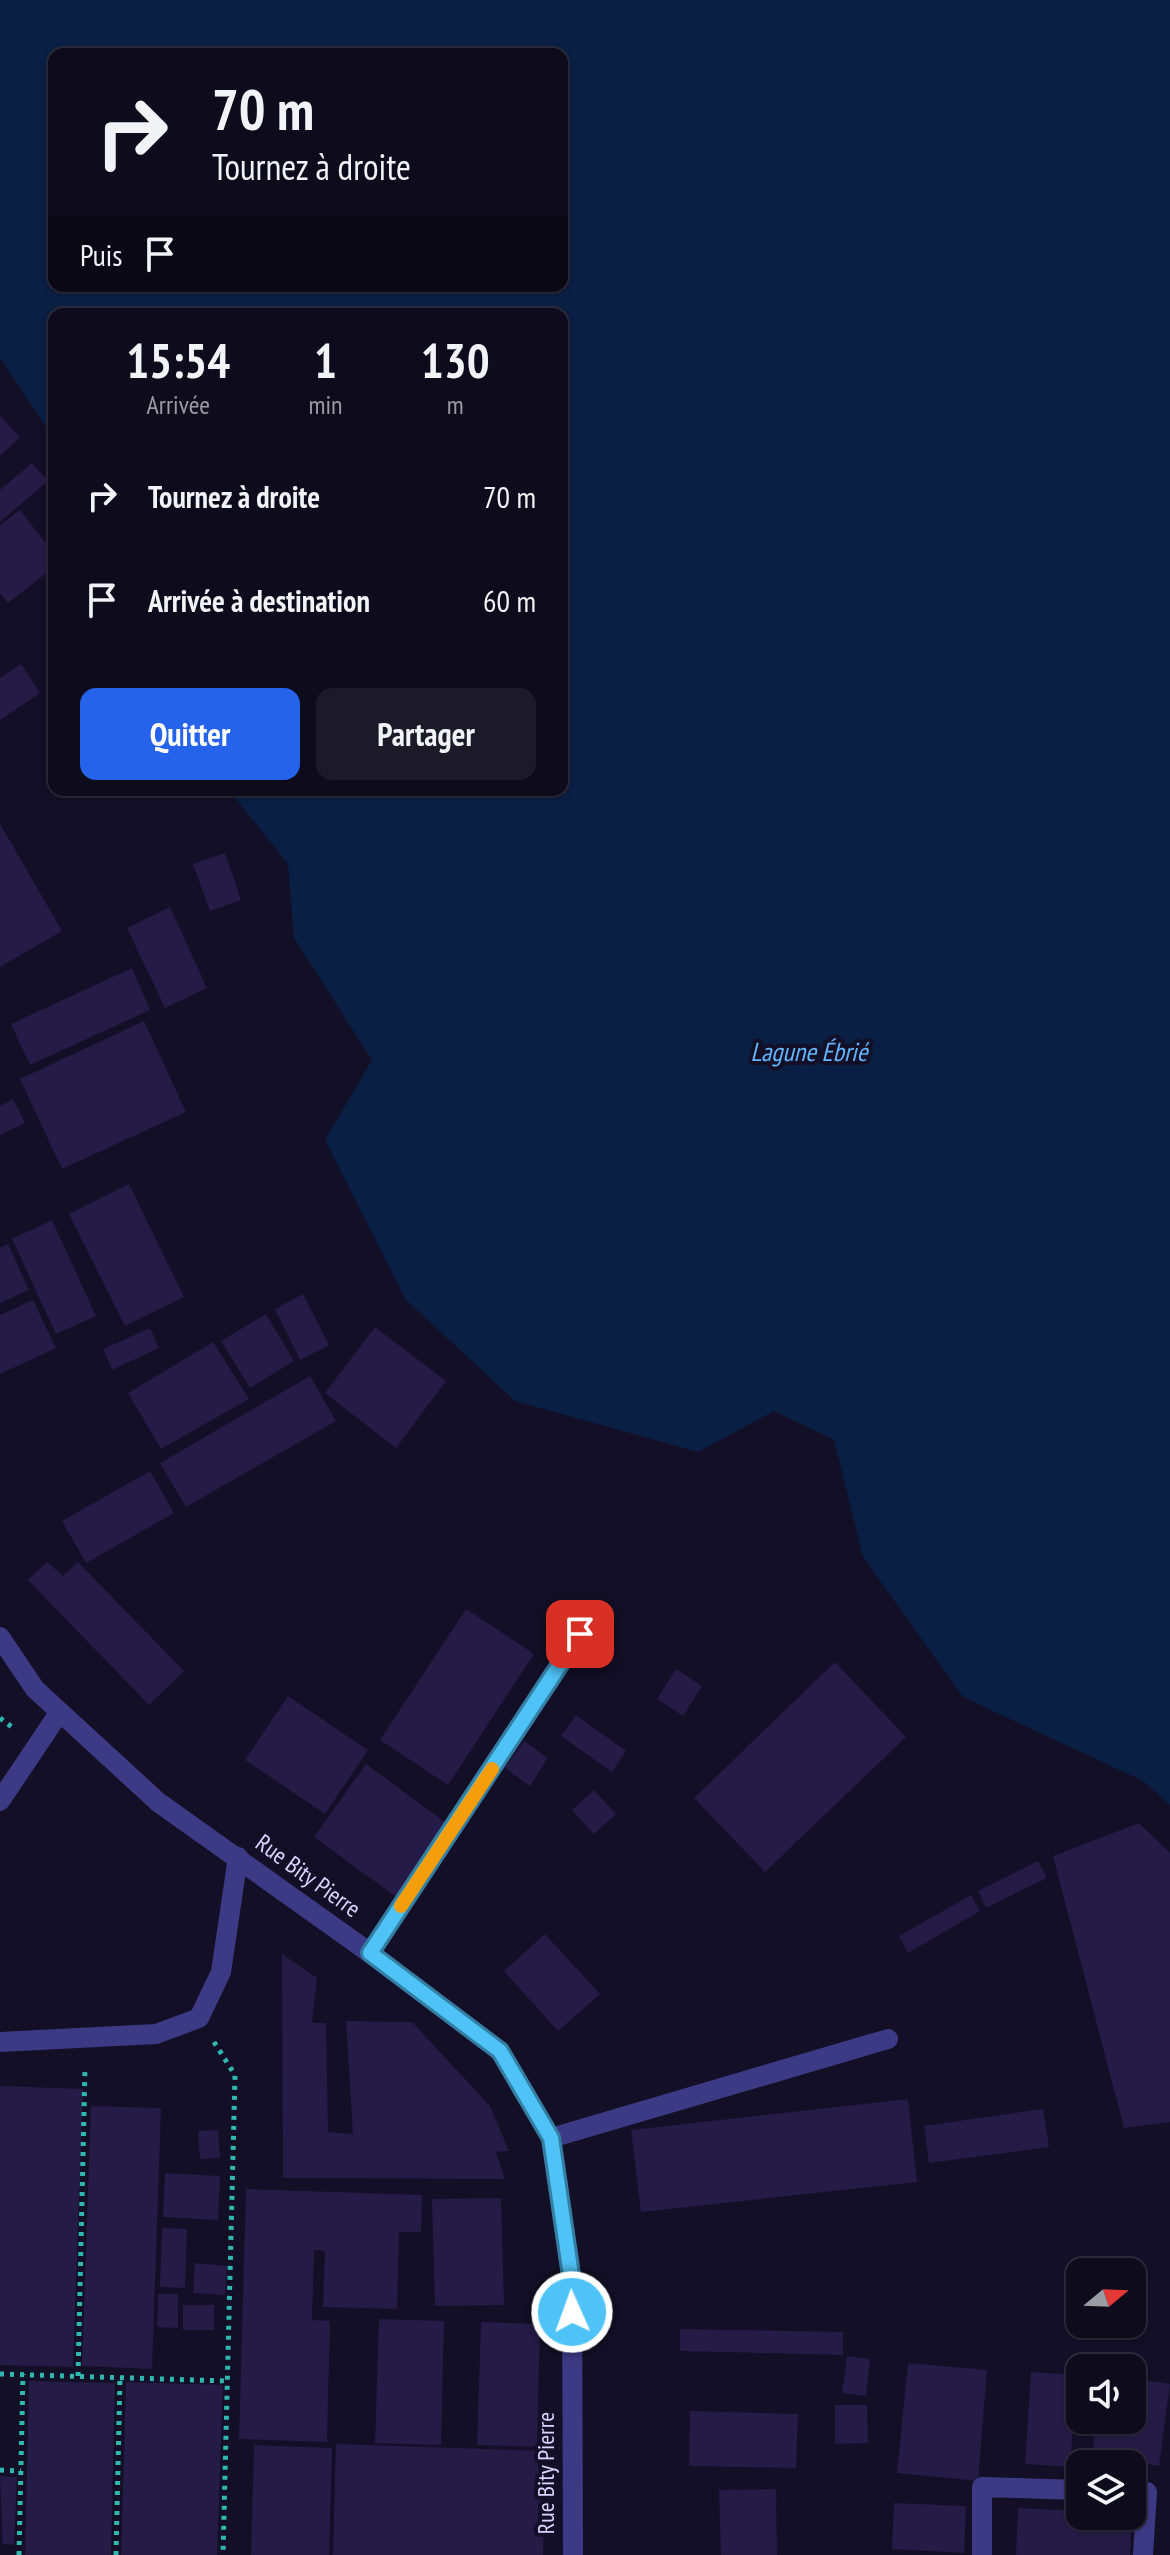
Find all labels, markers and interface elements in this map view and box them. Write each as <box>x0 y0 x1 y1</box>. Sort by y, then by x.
text: 70 m <box>212 73 314 145</box>
icon: right <box>80 80 184 184</box>
text: Tournez à droite <box>212 143 411 190</box>
icon: arrive <box>138 232 182 276</box>
text: Puis <box>80 235 122 274</box>
text: 15:54 <box>126 329 230 391</box>
text: 1 <box>314 329 337 391</box>
text: 130 <box>421 329 490 391</box>
text: Arrivée <box>146 388 210 421</box>
text: min <box>308 388 342 421</box>
text: m <box>447 388 464 421</box>
icon: right <box>80 474 124 518</box>
text: Tournez à droite <box>148 477 320 516</box>
text: 70 m <box>483 477 536 516</box>
icon: arrive <box>80 578 124 622</box>
text: Arrivée à destination <box>148 581 370 620</box>
text: 60 m <box>483 581 536 620</box>
button: Quitter <box>80 688 300 780</box>
button: Partager <box>316 688 536 780</box>
water label: Lagune Ébrié <box>751 1035 870 1068</box>
pin <box>546 1600 614 1668</box>
icon: arrive <box>558 1612 602 1656</box>
street label: Rue Bity Pierre <box>250 1827 367 1924</box>
north arrow <box>1066 2258 1146 2338</box>
map controls <box>1066 2258 1146 2530</box>
position arrow <box>530 2270 614 2354</box>
button: sound <box>1066 2354 1146 2434</box>
street label: Rue Bity Pierre <box>530 2412 561 2534</box>
button: layers <box>1066 2450 1146 2530</box>

